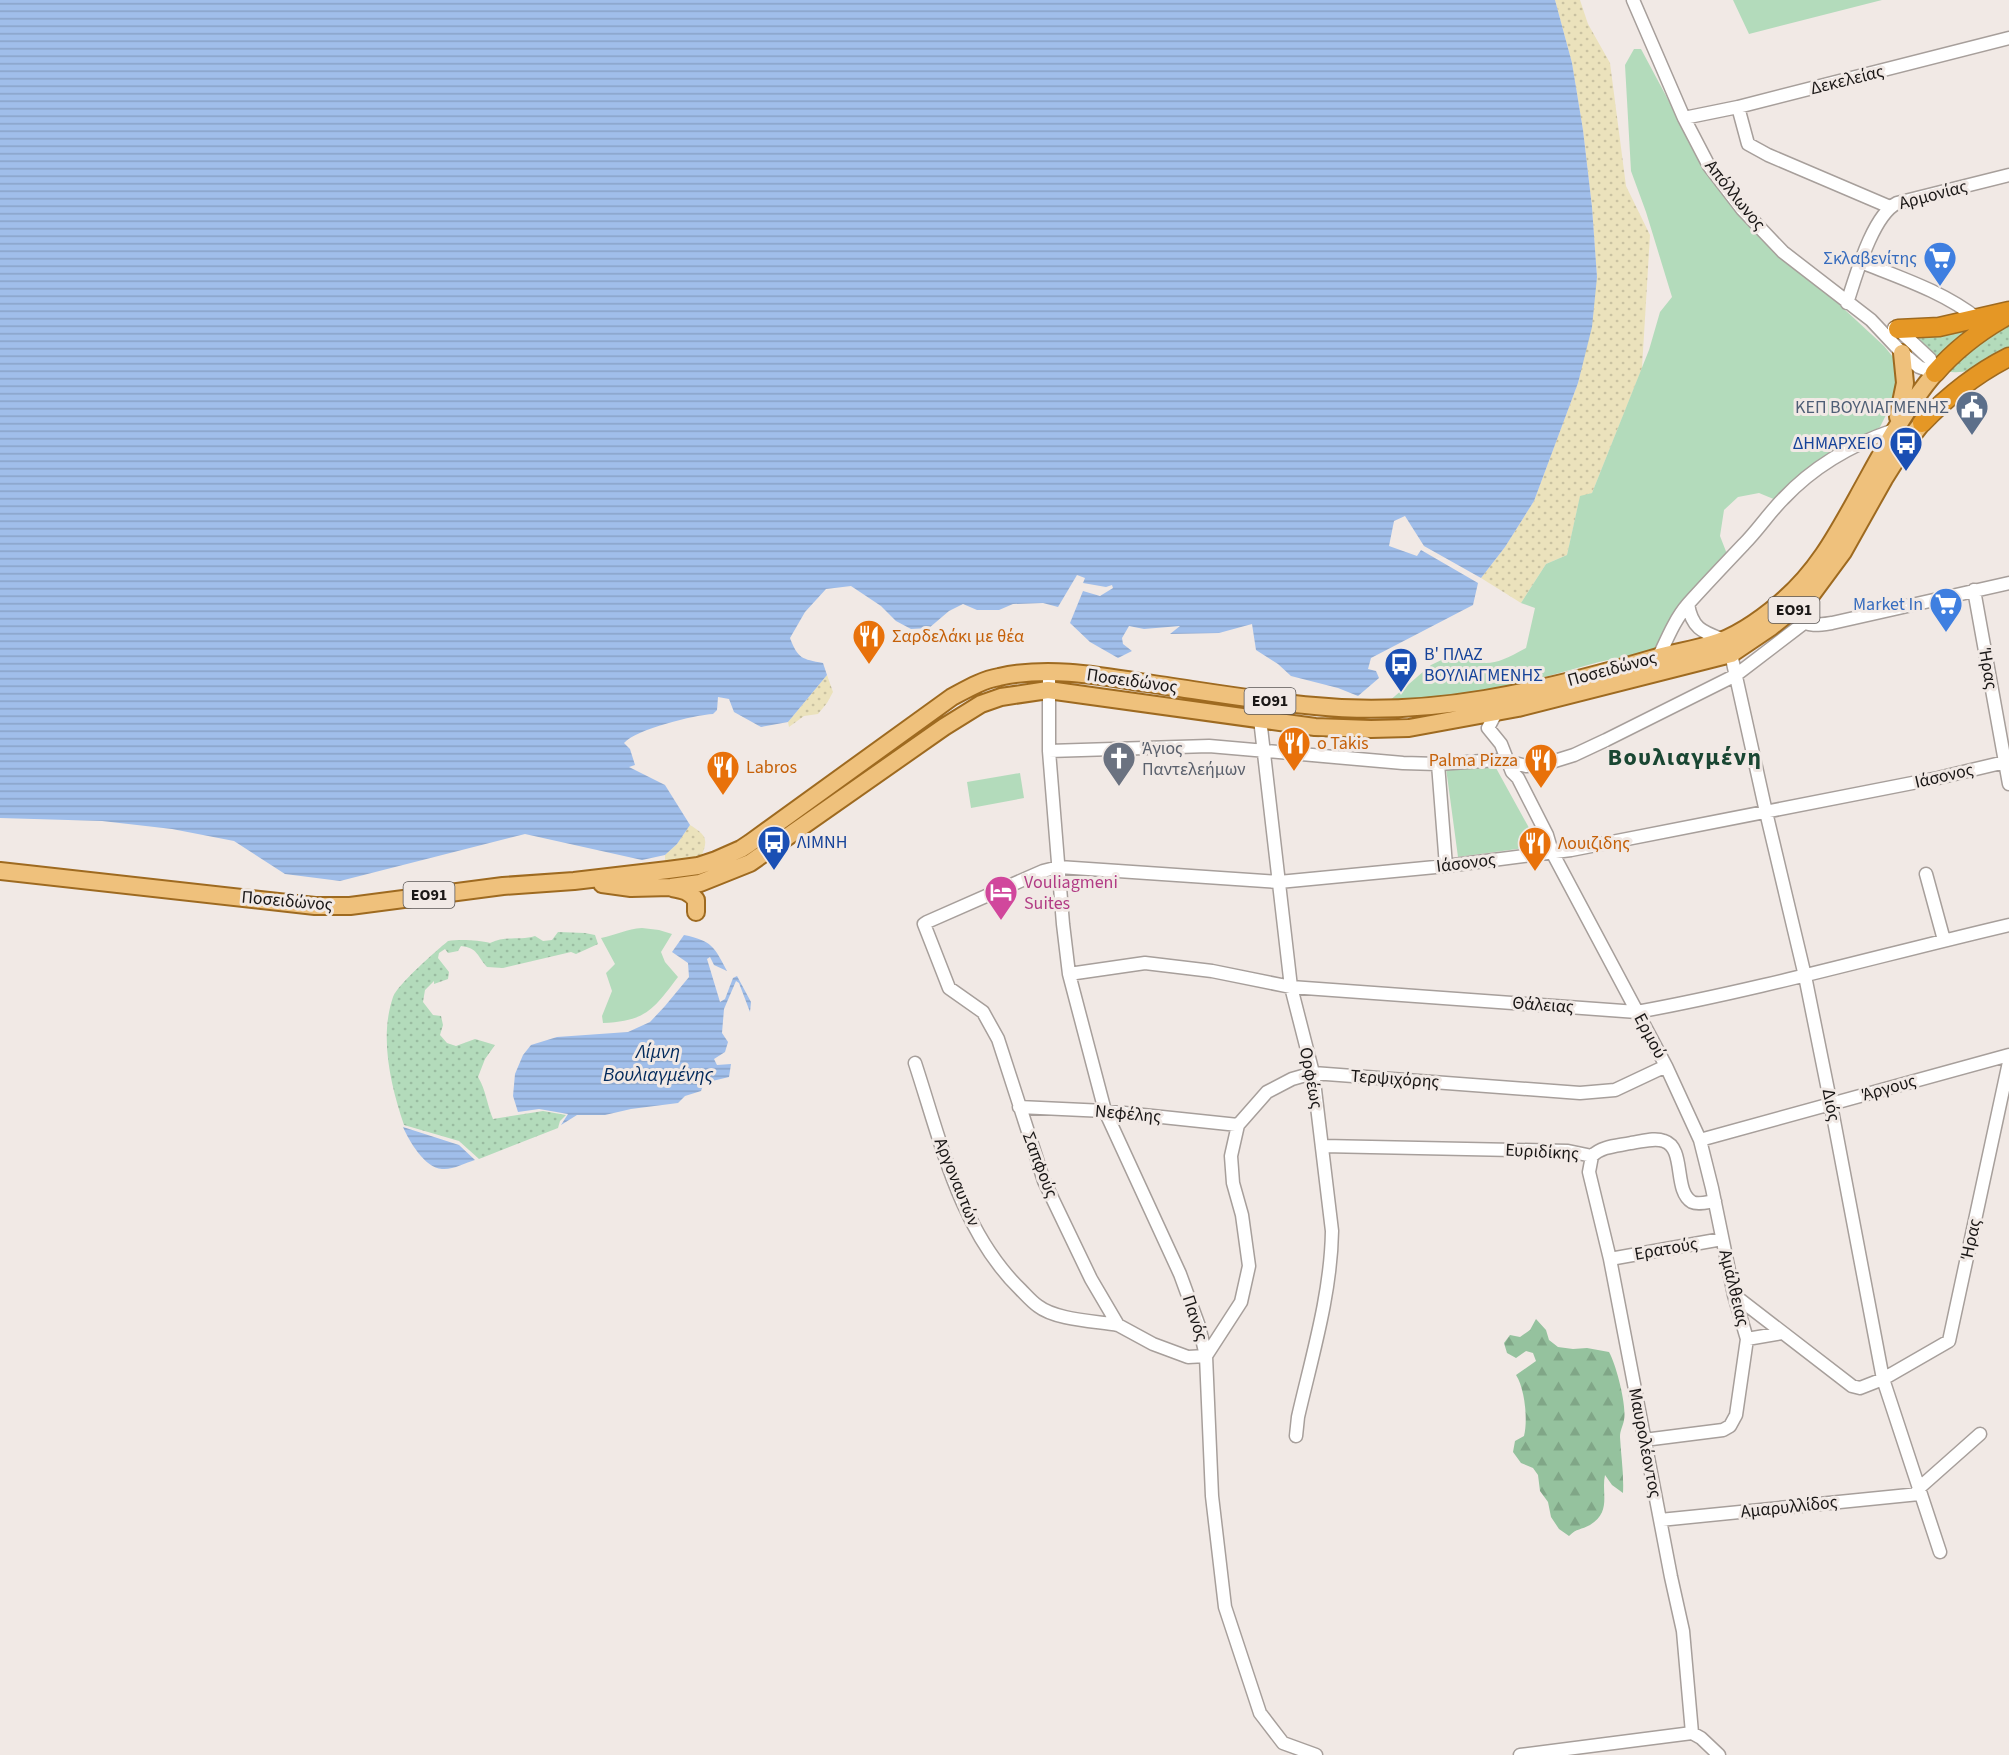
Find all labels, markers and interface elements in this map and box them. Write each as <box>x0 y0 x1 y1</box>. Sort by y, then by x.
street label: Δεκελείας <box>1808 59 1887 101</box>
street label: Απόλλωνος <box>1699 154 1771 236</box>
street label: Αρμονίας <box>1896 174 1970 216</box>
supermarket icon: Σκλαβενίτης <box>1922 240 1958 287</box>
place label: Σκλαβενίτης <box>1823 246 1917 271</box>
public building icon: ΚΕΠ ΒΟΥΛΙΑΓΜΕΝΗΣ <box>1954 389 1990 436</box>
place label: ΚΕΠ ΒΟΥΛΙΑΓΜΕΝΗΣ <box>1795 395 1949 420</box>
bus stop icon: ΔΗΜΑΡΧΕΙΟ <box>1888 425 1924 472</box>
place label: ΔΗΜΑΡΧΕΙΟ <box>1793 431 1883 456</box>
supermarket icon: Market In <box>1928 586 1964 633</box>
place label: Market In <box>1853 592 1923 617</box>
road number: ΕΟ91 <box>1768 597 1820 623</box>
restaurant icon: Σαρδελάκι με θέα <box>851 618 887 665</box>
place label: Σαρδελάκι με θέα <box>892 624 1024 649</box>
place label: Β' ΠΛΑΖ ΒΟΥΛΙΑΓΜΕΝΗΣ <box>1424 642 1543 688</box>
street label: Ποσειδώνος <box>1565 645 1660 693</box>
bus stop icon: Β' ΠΛΑΖ ΒΟΥΛΙΑΓΜΕΝΗΣ <box>1383 646 1419 693</box>
street label: Ήρας <box>1972 646 2004 692</box>
street label: Ποσειδώνος <box>1085 662 1179 700</box>
road number: ΕΟ91 <box>1244 688 1296 714</box>
restaurant icon: o Takis <box>1276 725 1312 772</box>
place label: o Takis <box>1317 731 1369 756</box>
place label: Άγιος Παντελεήμων <box>1142 736 1246 782</box>
church icon: Άγιος Παντελεήμων <box>1101 740 1137 787</box>
district label: Βουλιαγμένη <box>1608 740 1762 775</box>
restaurant icon: Palma Pizza <box>1523 742 1559 789</box>
place label: Palma Pizza <box>1429 748 1518 773</box>
restaurant icon: Labros <box>705 749 741 796</box>
place label: Labros <box>746 755 797 780</box>
street label: Ιάσονος <box>1912 757 1976 795</box>
bus stop icon: ΛΙΜΝΗ <box>756 824 792 871</box>
restaurant icon: Λουιζιδης <box>1517 825 1553 872</box>
place label: ΛΙΜΝΗ <box>797 830 847 855</box>
place label: Λουιζιδης <box>1558 831 1630 856</box>
street label: Ιάσονος <box>1435 847 1497 879</box>
place label: Vouliagmeni Suites <box>1024 870 1118 916</box>
hotel icon: Vouliagmeni Suites <box>983 874 1019 921</box>
road number: ΕΟ91 <box>404 882 454 908</box>
street label: Ποσειδώνος <box>240 885 334 917</box>
street label: Θάλειας <box>1512 990 1575 1020</box>
street label: Ερμού <box>1628 1009 1672 1063</box>
water label: Λίμνη Βουλιαγμένης <box>603 1038 714 1089</box>
street label: Ορφέως <box>1293 1045 1329 1111</box>
street label: Τερψιχόρης <box>1350 1063 1440 1095</box>
street label: Άργους <box>1859 1068 1919 1108</box>
street label: Διός <box>1816 1087 1846 1124</box>
street label: Νεφέλης <box>1094 1099 1162 1129</box>
street label: Σαπφούς <box>1016 1128 1064 1202</box>
street label: Αργοναυτών <box>928 1134 986 1230</box>
street label: Ευριδίκης <box>1505 1138 1580 1166</box>
street label: Ήρας <box>1954 1216 1988 1263</box>
street label: Ερατούς <box>1632 1231 1700 1267</box>
street label: Αμάλθειας <box>1712 1247 1756 1329</box>
street label: Πανός <box>1176 1292 1214 1345</box>
street label: Μαυρολέοντος <box>1622 1386 1668 1500</box>
street label: Αμαρυλλίδος <box>1739 1489 1839 1525</box>

